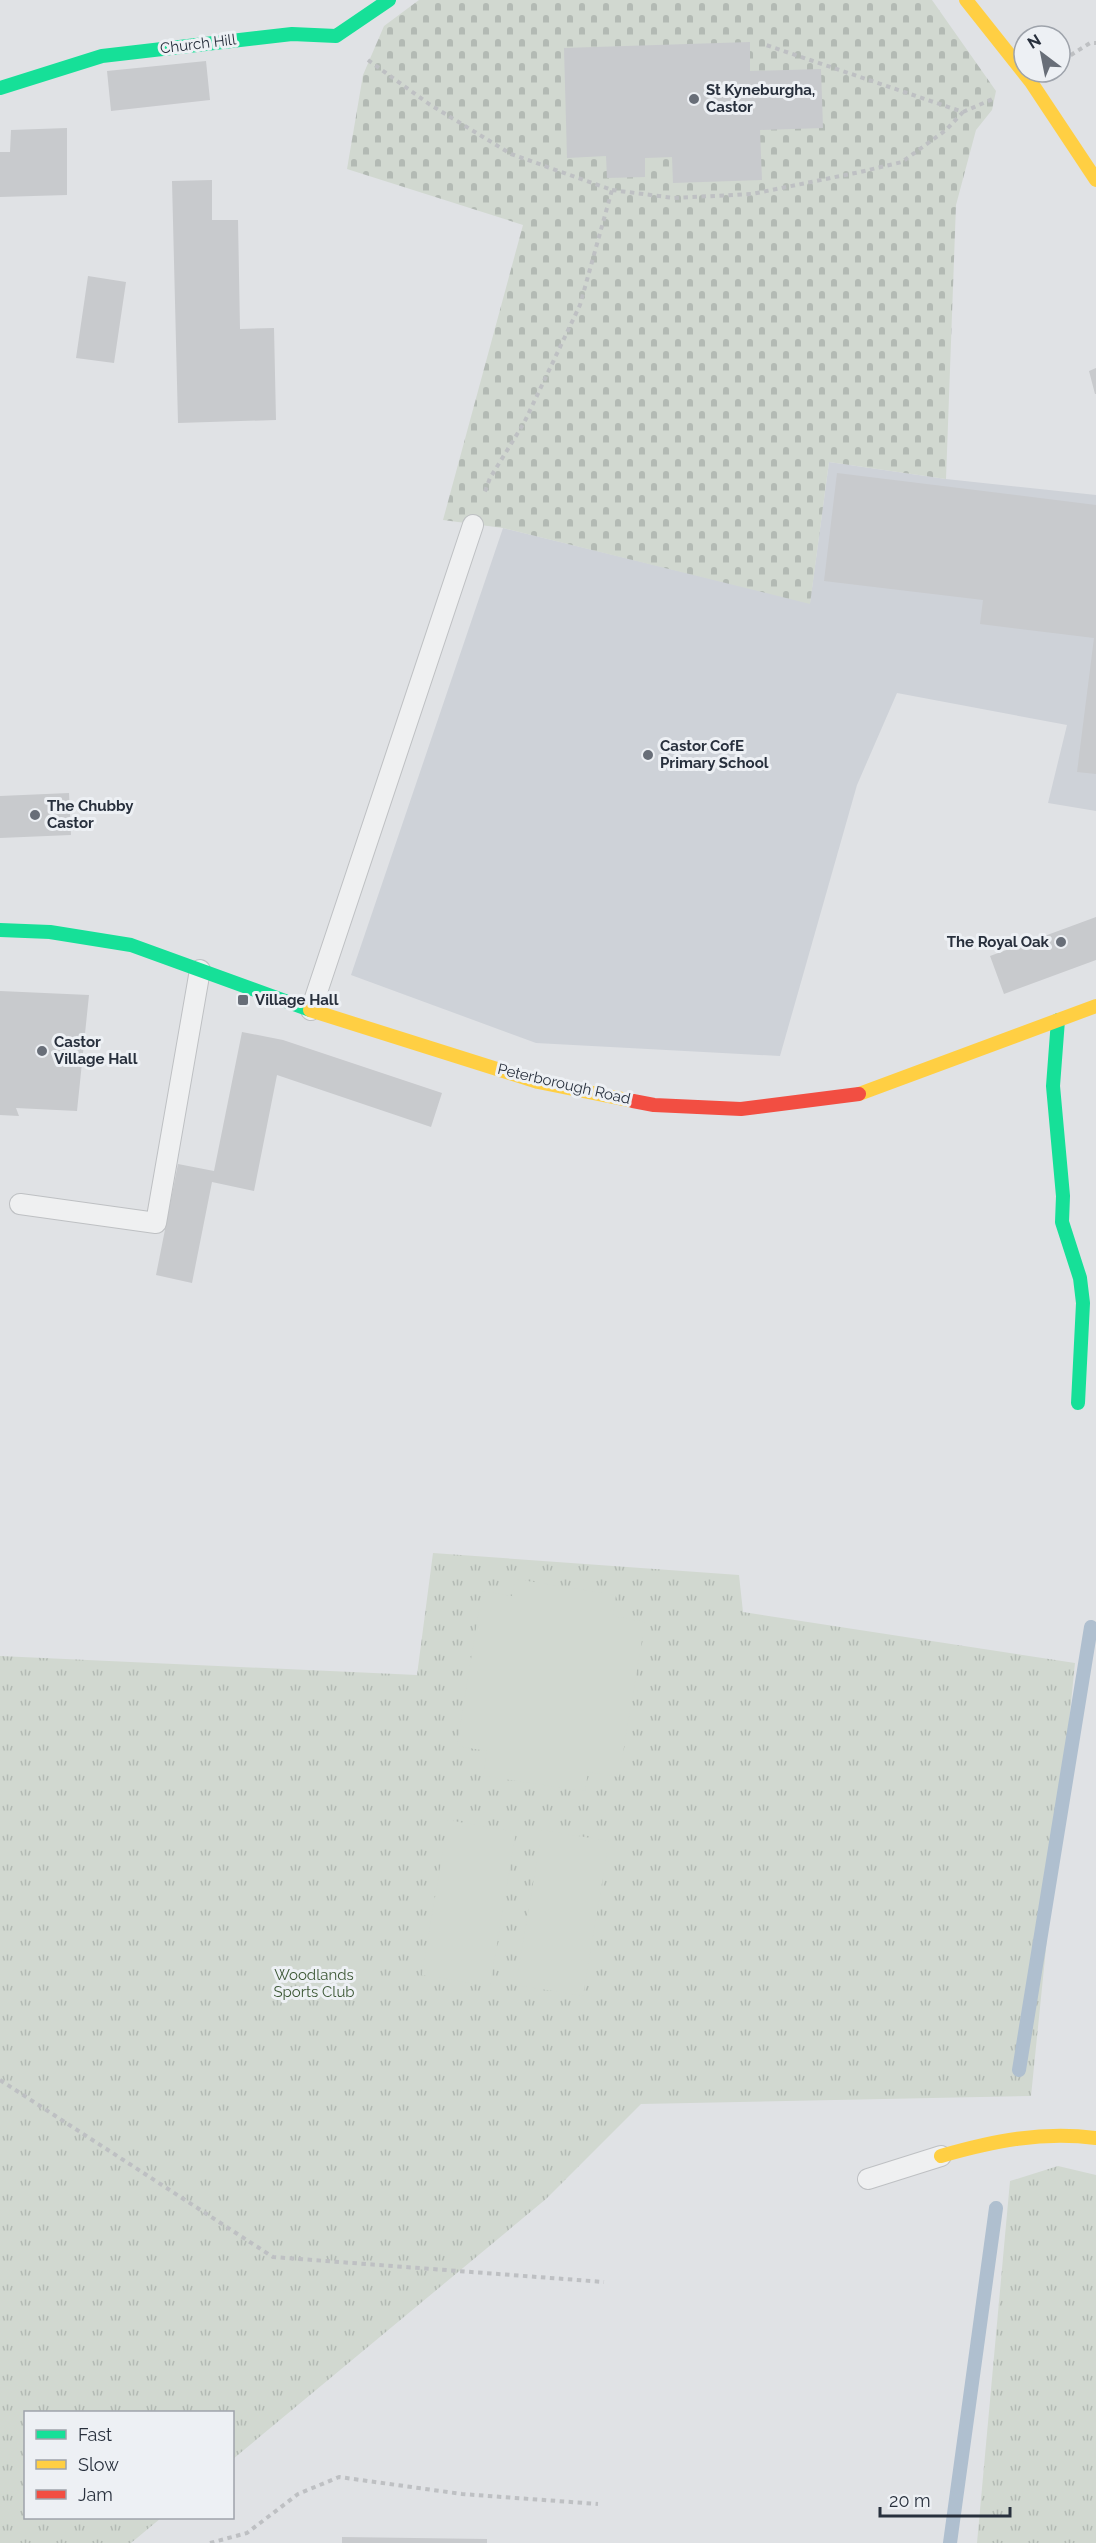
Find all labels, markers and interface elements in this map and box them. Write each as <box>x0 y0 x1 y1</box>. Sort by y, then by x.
north arrow <box>1012 24 1072 84</box>
street label: Church Hill <box>159 30 238 58</box>
text: N <box>1024 30 1045 53</box>
place label: St Kyneburgha, Castor <box>706 81 815 116</box>
marker: St Kyneburgha, Castor <box>687 92 701 106</box>
place label: Castor CofE Primary School <box>660 737 769 772</box>
marker: Castor CofE Primary School <box>641 748 655 762</box>
place label: The Chubby Castor <box>47 797 134 832</box>
marker: The Chubby Castor <box>28 808 42 822</box>
place label: The Royal Oak <box>947 933 1050 951</box>
marker: The Royal Oak <box>1054 935 1068 949</box>
place label: Village Hall <box>255 991 339 1009</box>
marker: Village Hall <box>236 993 250 1007</box>
place label: Castor Village Hall <box>54 1033 138 1068</box>
marker: Castor Village Hall <box>35 1044 49 1058</box>
street label: Peterborough Road <box>496 1060 632 1108</box>
park label: Woodlands Sports Club <box>273 1966 355 2001</box>
legend <box>24 2411 234 2519</box>
text: Fast <box>78 2424 112 2445</box>
text: Slow <box>78 2454 119 2475</box>
scale bar <box>880 2480 1010 2518</box>
text: Jam <box>78 2484 113 2505</box>
text: 20 m <box>889 2490 931 2511</box>

